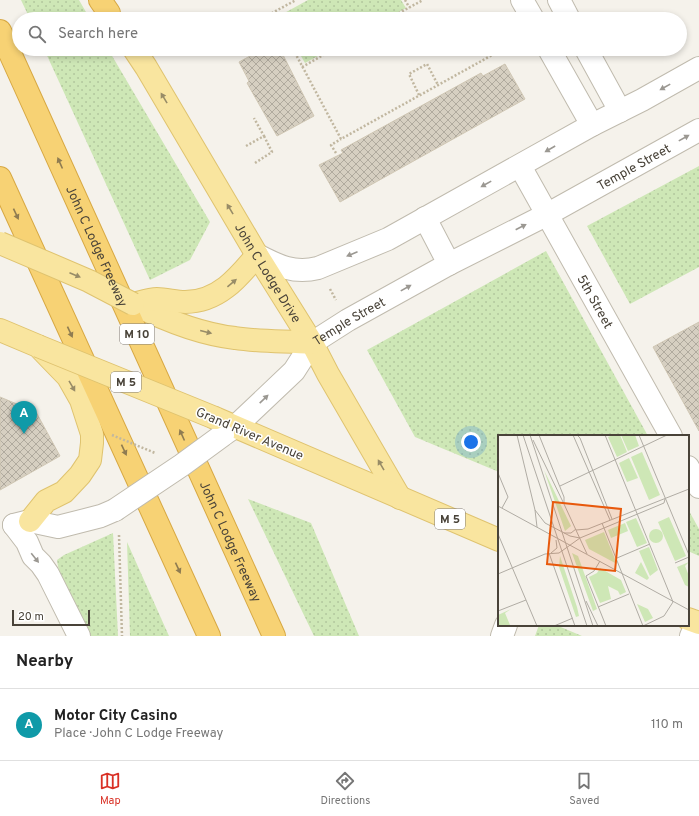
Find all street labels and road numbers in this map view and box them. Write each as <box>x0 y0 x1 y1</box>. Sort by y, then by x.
street label: Temple Street <box>595 141 674 195</box>
street label: John C Lodge Freeway <box>61 184 130 310</box>
street label: John C Lodge Drive <box>230 221 303 326</box>
street label: 5th Street <box>573 273 615 332</box>
street label: Temple Street <box>311 295 389 350</box>
road number: M 10 <box>120 324 154 344</box>
road number: M 5 <box>111 372 141 392</box>
street label: Grand River Avenue <box>193 405 305 465</box>
street label: John C Lodge Freeway <box>195 479 264 605</box>
road number: M 5 <box>435 509 465 529</box>

